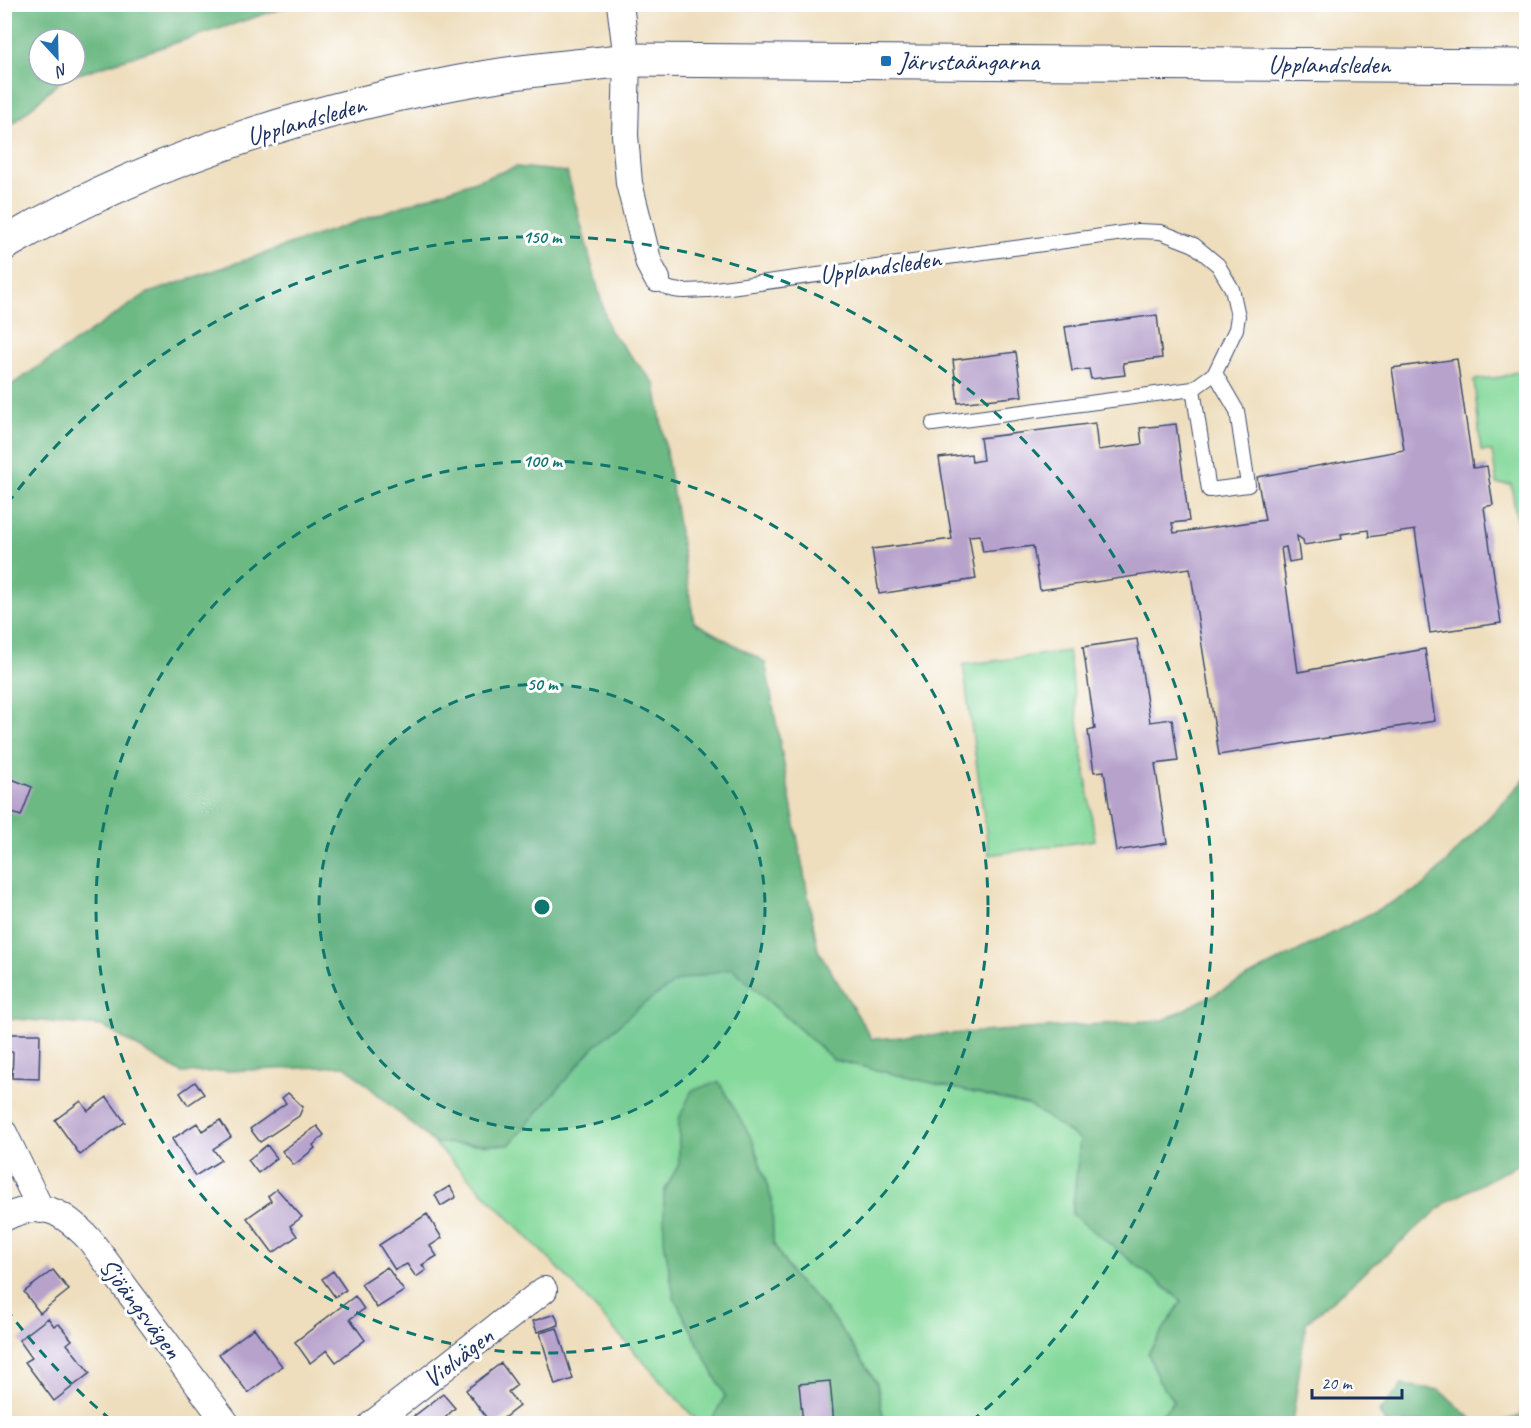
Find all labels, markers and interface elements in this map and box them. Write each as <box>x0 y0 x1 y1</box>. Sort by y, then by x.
north arrow <box>27 27 87 87</box>
place label: Järvstaängarna <box>896 45 1041 78</box>
street label: Upplandsleden <box>1268 48 1391 81</box>
marker: Järvstaängarna <box>879 54 893 68</box>
text: N <box>51 59 71 82</box>
street label: Upplandsleden <box>243 87 371 153</box>
text: 150 m <box>523 226 563 248</box>
street label: Upplandsleden <box>817 241 944 291</box>
text: 100 m <box>523 450 563 472</box>
text: 50 m <box>527 673 559 695</box>
centre of rings <box>532 897 552 917</box>
street label: Sjöängsvägen <box>92 1251 190 1366</box>
street label: Violvägen <box>416 1319 500 1395</box>
scale bar <box>1312 1362 1402 1400</box>
text: 20 m <box>1321 1372 1354 1394</box>

